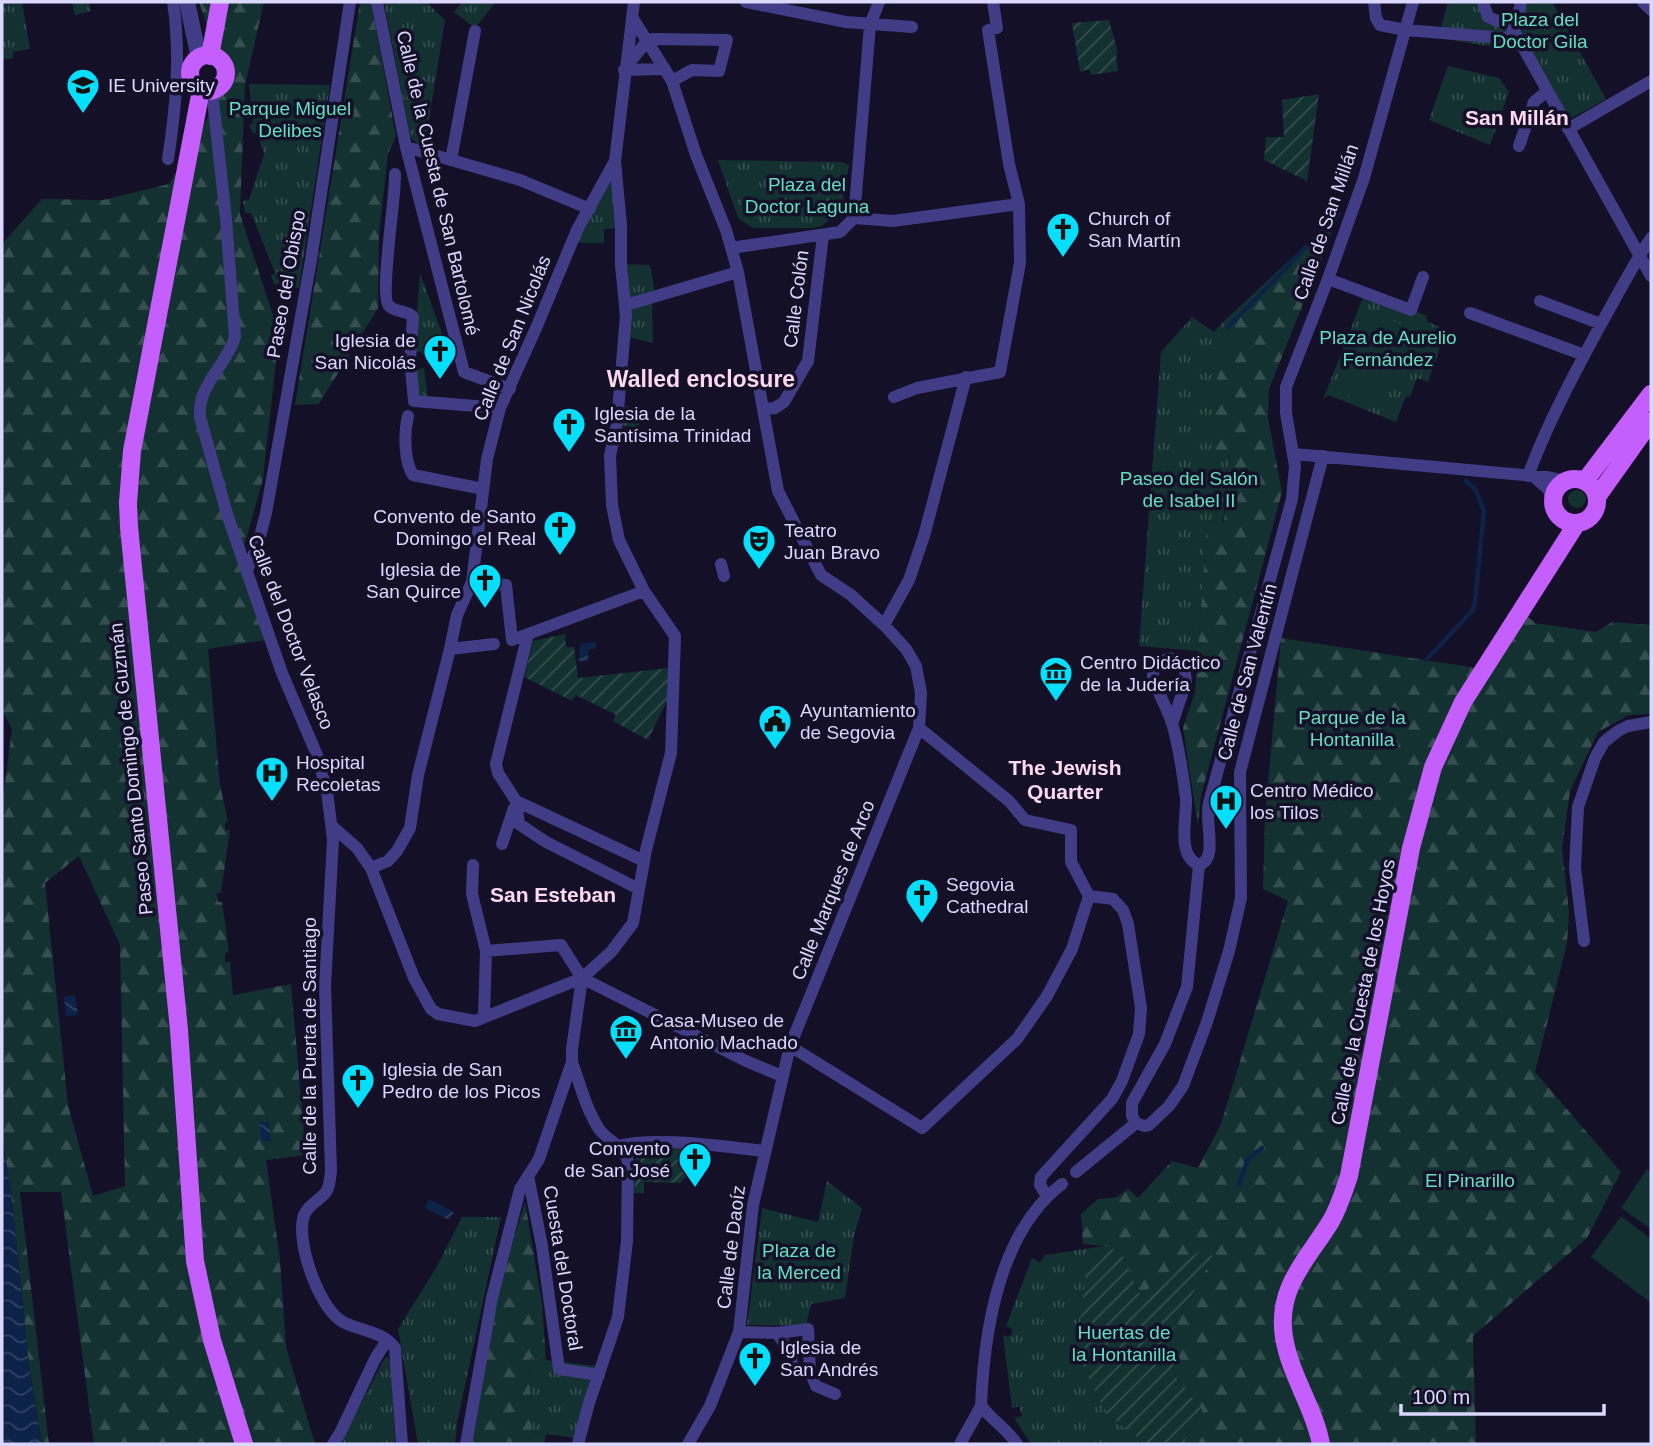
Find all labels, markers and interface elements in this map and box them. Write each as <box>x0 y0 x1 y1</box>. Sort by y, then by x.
park label: Plaza del Doctor Gila <box>1492 9 1588 52</box>
street label: Calle de la Cuesta de San Bartolomé <box>393 28 483 338</box>
school or university icon: IE University <box>64 66 102 115</box>
place label: IE University <box>108 75 215 96</box>
park label: Parque Miguel Delibes <box>229 98 351 141</box>
district label: San Millán <box>1465 106 1569 129</box>
street label: Calle de San Millán <box>1289 141 1363 303</box>
park label: Plaza del Doctor Laguna <box>745 174 870 217</box>
street label: Paseo del Obispo <box>263 208 309 360</box>
place label: Church of San Martín <box>1088 208 1181 251</box>
church icon: Church of San Martín <box>1044 210 1082 259</box>
street label: Calle Colón <box>780 249 812 349</box>
street label: Calle de San Nicolás <box>469 252 555 424</box>
park label: Plaza de Aurelio Fernández <box>1319 327 1457 370</box>
place label: Iglesia de San Nicolás <box>315 330 416 373</box>
church icon: Iglesia de San Nicolás <box>421 332 459 381</box>
district label: Walled enclosure <box>607 366 795 392</box>
place label: Iglesia de la Santísima Trinidad <box>594 403 751 446</box>
church icon: Iglesia de la Santísima Trinidad <box>550 405 588 454</box>
park label: Paseo del Salón de Isabel II <box>1120 468 1258 511</box>
place label: Convento de Santo Domingo el Real <box>373 506 536 549</box>
church icon: Convento de Santo Domingo el Real <box>541 508 579 557</box>
place label: Teatro Juan Bravo <box>784 520 880 563</box>
theatre icon: Teatro Juan Bravo <box>740 522 778 571</box>
street label: Calle del Doctor Velasco <box>244 532 338 732</box>
place label: Iglesia de San Quirce <box>366 559 461 602</box>
church icon: Iglesia de San Quirce <box>466 561 504 610</box>
street label: Calle de San Valentín <box>1213 581 1281 763</box>
street label: Paseo Santo Domingo de Guzmán <box>105 622 157 916</box>
place label: Centro Didáctico de la Judería <box>1080 652 1220 695</box>
museum icon: Centro Didáctico de la Judería <box>1037 654 1075 703</box>
place label: Ayuntamiento de Segovia <box>800 700 916 743</box>
public building icon: Ayuntamiento de Segovia <box>756 702 794 751</box>
park label: Parque de la Hontanilla <box>1298 707 1406 750</box>
place label: Hospital Recoletas <box>296 752 381 795</box>
hospital icon: Hospital Recoletas <box>253 754 291 803</box>
district label: The Jewish Quarter <box>1008 756 1122 803</box>
place label: Centro Médico los Tilos <box>1250 780 1374 823</box>
hospital icon: Centro Médico los Tilos <box>1207 782 1245 831</box>
street label: Calle Marques de Arco <box>787 797 879 983</box>
street label: Calle de la Cuesta de los Hoyos <box>1327 857 1399 1127</box>
place label: Segovia Cathedral <box>946 874 1028 917</box>
church icon: Segovia Cathedral <box>903 876 941 925</box>
district label: San Esteban <box>490 883 616 906</box>
street label: Calle de la Puerta de Santiago <box>299 917 320 1175</box>
place label: Casa-Museo de Antonio Machado <box>650 1010 798 1053</box>
museum icon: Casa-Museo de Antonio Machado <box>607 1012 645 1061</box>
place label: Iglesia de San Pedro de los Picos <box>382 1059 540 1102</box>
church icon: Iglesia de San Pedro de los Picos <box>339 1061 377 1110</box>
place label: Convento de San José <box>564 1138 670 1181</box>
church icon: Convento de San José <box>676 1140 714 1189</box>
park label: El Pinarillo <box>1425 1170 1515 1191</box>
street label: Cuesta del Doctoral <box>540 1184 586 1352</box>
street label: Calle de Daoíz <box>713 1184 749 1310</box>
park label: Plaza de la Merced <box>757 1240 841 1283</box>
park label: Huertas de la Hontanilla <box>1072 1322 1177 1365</box>
place label: Iglesia de San Andrés <box>780 1337 878 1380</box>
church icon: Iglesia de San Andrés <box>736 1339 774 1388</box>
scale bar <box>1401 1372 1604 1416</box>
text: 100 m <box>1412 1385 1470 1408</box>

